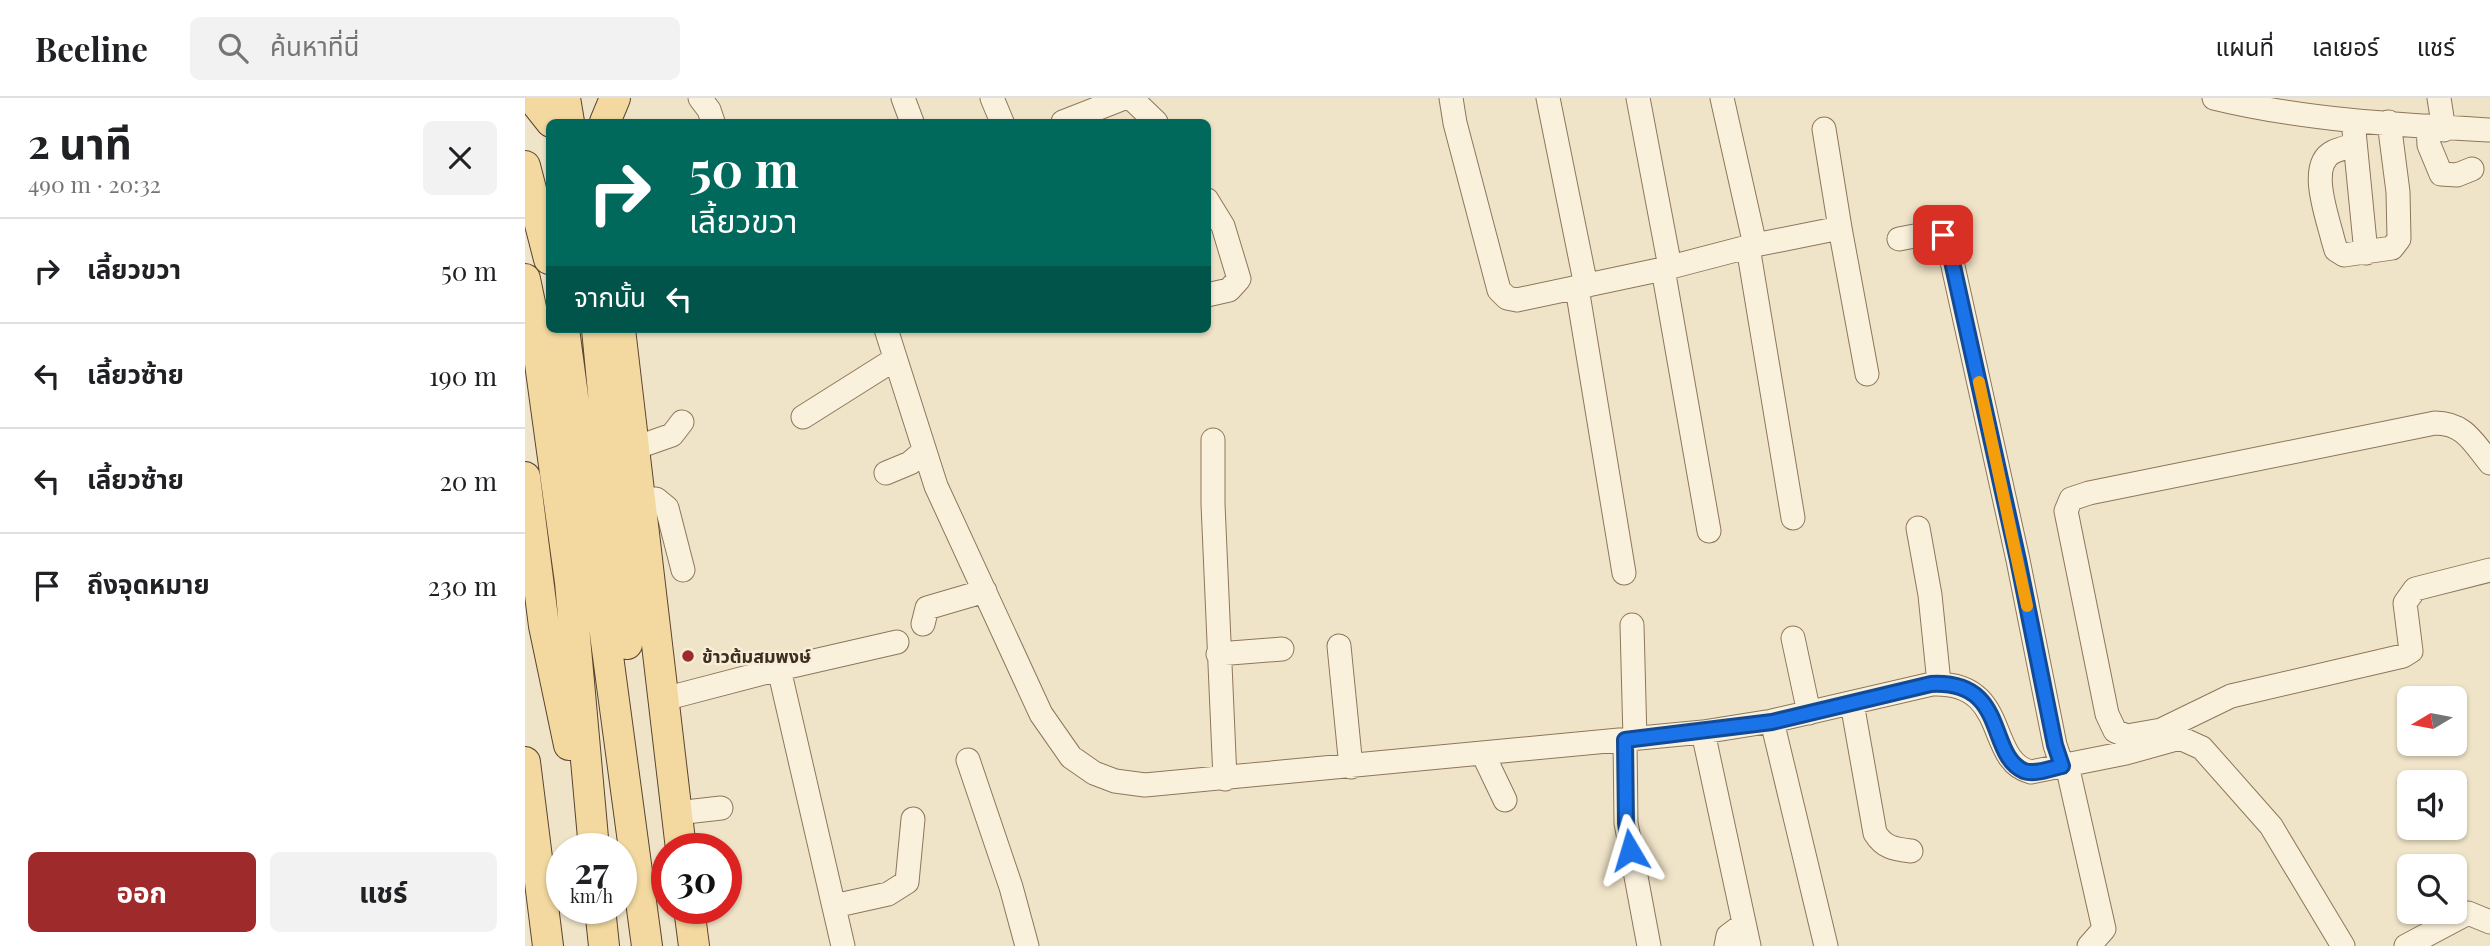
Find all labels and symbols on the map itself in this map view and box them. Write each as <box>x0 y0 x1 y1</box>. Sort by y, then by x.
pin <box>1913 205 1973 265</box>
place label: ข้าวต้มสมพงษ์ <box>702 644 811 668</box>
marker: ข้าวต้มสมพงษ์ <box>680 648 696 664</box>
north arrow <box>2397 686 2467 756</box>
position arrow <box>1593 813 1667 887</box>
speed limit sign: 30 <box>651 833 742 924</box>

